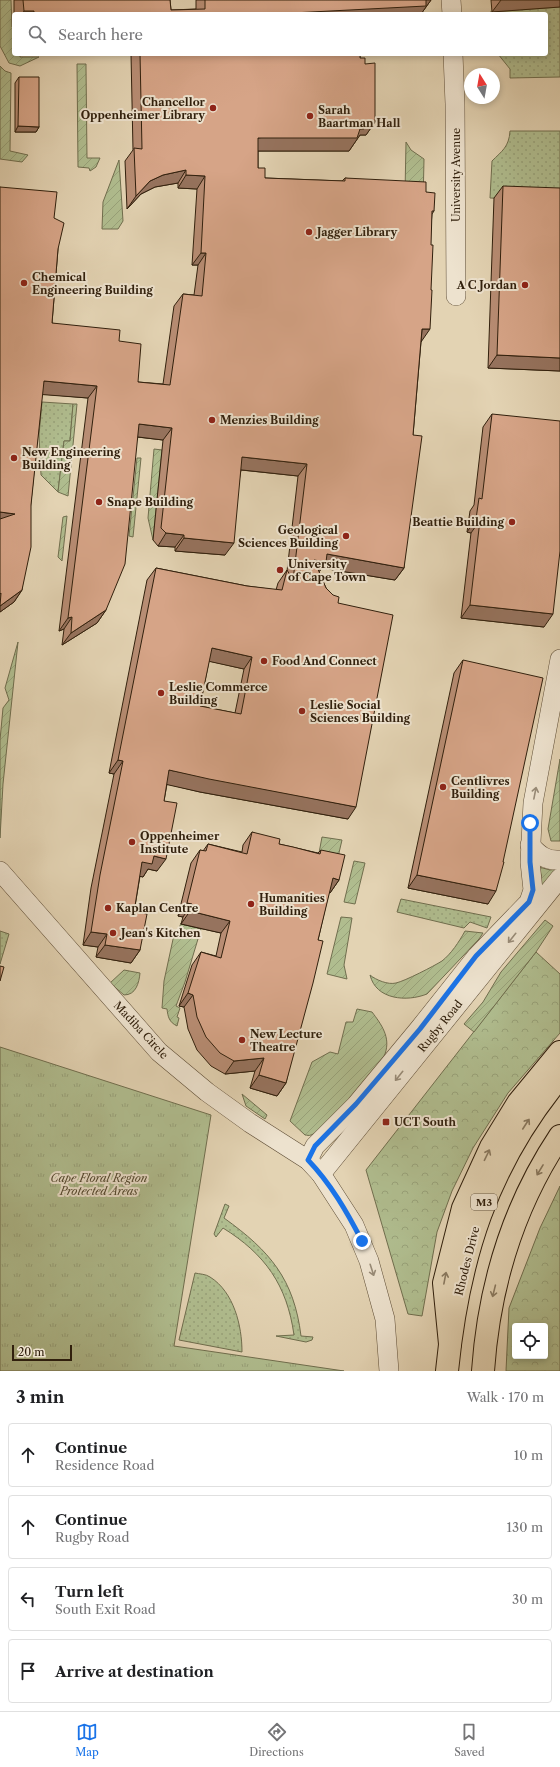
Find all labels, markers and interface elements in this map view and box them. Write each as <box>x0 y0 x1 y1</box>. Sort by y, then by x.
search box <box>12 12 548 56</box>
icon: search <box>26 23 48 45</box>
text: Search here <box>58 25 143 44</box>
north arrow <box>464 68 500 104</box>
place label: Chancellor Oppenheimer Library <box>81 95 206 122</box>
marker: Chancellor Oppenheimer Library <box>208 103 218 113</box>
place label: Sarah Baartman Hall <box>318 103 401 130</box>
marker: Sarah Baartman Hall <box>305 111 315 121</box>
street label: University Avenue <box>449 128 463 222</box>
place label: Jagger Library <box>315 225 397 239</box>
marker: Jagger Library <box>304 227 314 237</box>
place label: Chemical Engineering Building <box>32 270 153 297</box>
marker: Chemical Engineering Building <box>19 278 29 288</box>
place label: A C Jordan <box>456 278 517 292</box>
marker: A C Jordan <box>520 280 530 290</box>
place label: Menzies Building <box>220 413 319 427</box>
marker: Menzies Building <box>207 415 217 425</box>
place label: New Engineering Building <box>22 445 121 472</box>
marker: New Engineering Building <box>9 453 19 463</box>
place label: Snape Building <box>107 495 194 509</box>
marker: Snape Building <box>94 497 104 507</box>
place label: Beattie Building <box>412 515 505 529</box>
marker: Beattie Building <box>507 517 517 527</box>
place label: Geological Sciences Building <box>238 523 339 550</box>
marker: Geological Sciences Building <box>341 531 351 541</box>
place label: University of Cape Town <box>288 557 367 584</box>
marker: University of Cape Town <box>275 565 285 575</box>
place label: Food And Connect <box>272 654 377 668</box>
marker: Food And Connect <box>259 656 269 666</box>
place label: Leslie Commerce Building <box>169 680 268 707</box>
marker: Leslie Commerce Building <box>156 688 166 698</box>
place label: Leslie Social Sciences Building <box>310 698 411 725</box>
marker: Leslie Social Sciences Building <box>297 706 307 716</box>
place label: Centlivres Building <box>451 774 510 801</box>
marker: Centlivres Building <box>438 782 448 792</box>
one-way arrow <box>531 786 539 799</box>
route start <box>521 814 539 832</box>
place label: Oppenheimer Institute <box>140 829 220 856</box>
marker: Oppenheimer Institute <box>127 837 137 847</box>
place label: Humanities Building <box>259 891 325 918</box>
marker: Humanities Building <box>246 899 256 909</box>
place label: Kaplan Centre <box>116 901 199 915</box>
marker: Kaplan Centre <box>103 903 113 913</box>
place label: Jean's Kitchen <box>119 926 201 940</box>
marker: Jean's Kitchen <box>108 928 118 938</box>
one-way arrow <box>508 932 517 943</box>
street label: Rugby Road <box>415 997 465 1055</box>
street label: Madiba Circle <box>111 998 171 1062</box>
place label: New Lecture Theatre <box>250 1027 323 1054</box>
marker: New Lecture Theatre <box>237 1035 247 1045</box>
one-way arrow <box>395 1071 403 1082</box>
place label: UCT South <box>394 1115 456 1129</box>
marker: UCT South <box>381 1117 391 1127</box>
one-way arrow <box>522 1119 530 1130</box>
one-way arrow <box>484 1149 491 1161</box>
one-way arrow <box>535 1164 543 1176</box>
park label: Cape Floral Region Protected Areas <box>51 1171 148 1198</box>
road number: M3 <box>471 1194 497 1210</box>
street label: Rhodes Drive <box>452 1225 482 1297</box>
route end <box>353 1232 371 1250</box>
one-way arrow <box>369 1263 376 1276</box>
one-way arrow <box>441 1272 449 1285</box>
one-way arrow <box>489 1284 497 1297</box>
map controls <box>512 1323 548 1359</box>
button: locate <box>512 1323 548 1359</box>
scale bar <box>12 1343 72 1362</box>
text: 20 m <box>18 1345 44 1359</box>
text: 3 min <box>16 1387 65 1407</box>
text: Walk · 170 m <box>467 1389 544 1405</box>
text: Continue <box>55 1438 127 1457</box>
icon: ahead <box>17 1444 39 1466</box>
text: 10 m <box>514 1447 543 1463</box>
text: Residence Road <box>55 1457 154 1473</box>
text: Continue <box>55 1510 127 1529</box>
icon: ahead <box>17 1516 39 1538</box>
text: 130 m <box>507 1519 543 1535</box>
text: Rugby Road <box>55 1529 129 1545</box>
text: Turn left <box>55 1582 124 1601</box>
icon: left <box>17 1588 39 1610</box>
text: 30 m <box>512 1591 543 1607</box>
text: South Exit Road <box>55 1601 156 1617</box>
icon: arrive <box>17 1660 39 1682</box>
text: Arrive at destination <box>55 1662 214 1681</box>
tab: Map <box>75 1721 99 1759</box>
tab: Directions <box>249 1721 304 1759</box>
tab: Saved <box>454 1721 485 1759</box>

